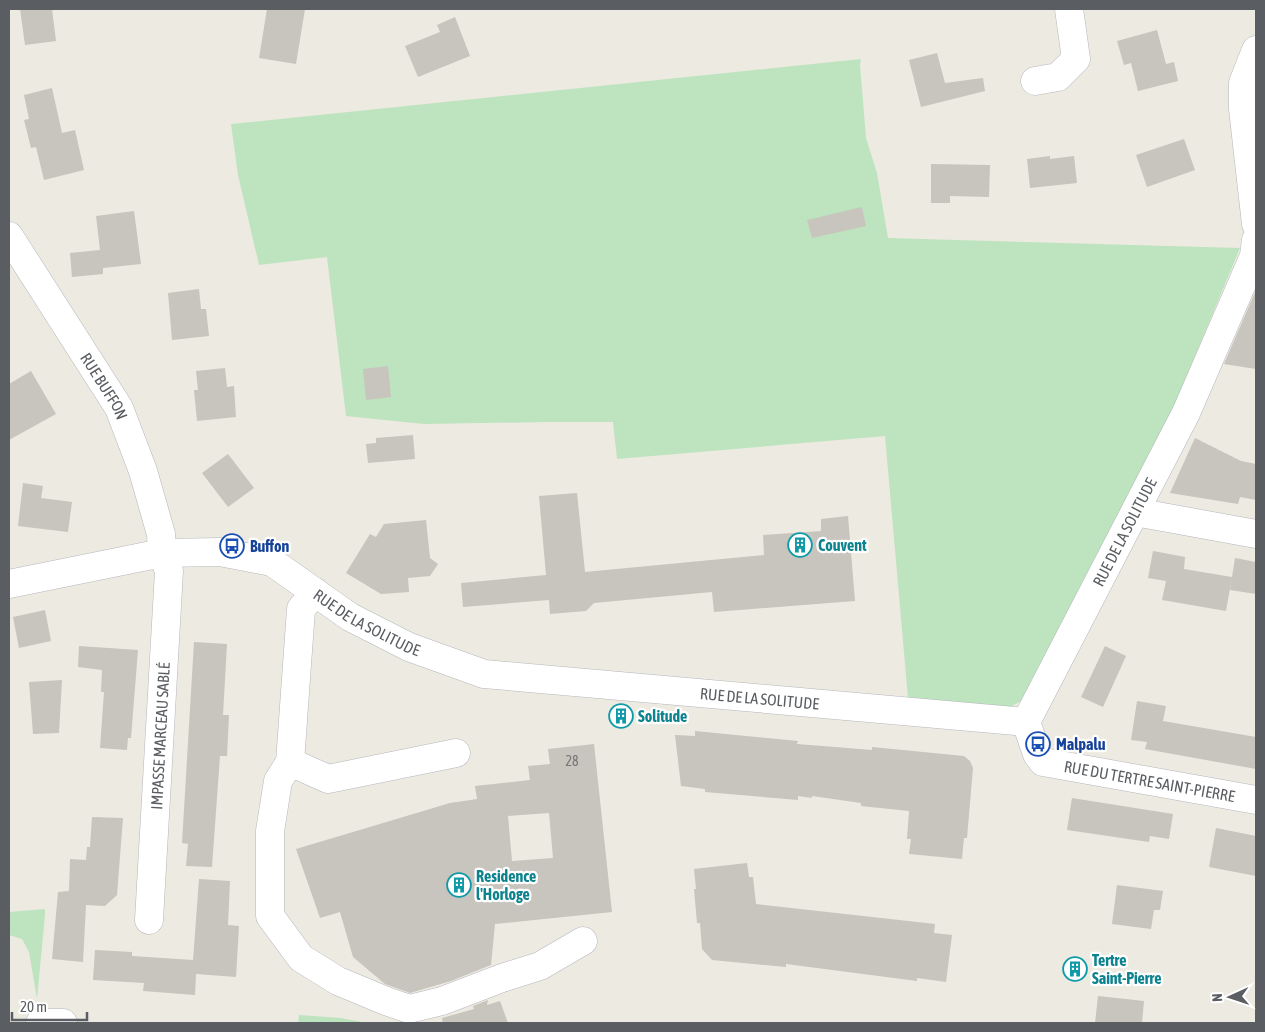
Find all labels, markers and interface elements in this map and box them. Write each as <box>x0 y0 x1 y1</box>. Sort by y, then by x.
street label: RUE BUFFON <box>77 349 131 422</box>
street label: RUE DE LA SOLITUDE <box>1089 475 1160 589</box>
building icon: Couvent <box>787 532 813 558</box>
bus stop icon: Buffon <box>219 533 245 559</box>
place label: Couvent <box>818 536 867 554</box>
place label: Buffon <box>250 537 290 555</box>
street label: RUE DE LA SOLITUDE <box>310 585 423 659</box>
street label: IMPASSE MARCEAU SABLÉ <box>147 662 173 810</box>
street label: RUE DE LA SOLITUDE <box>699 684 820 713</box>
building icon: Solitude <box>608 703 634 729</box>
place label: Solitude <box>638 707 687 725</box>
bus stop icon: Malpalu <box>1025 731 1051 757</box>
place label: Malpalu <box>1056 735 1106 753</box>
house number: 28 <box>565 753 579 769</box>
street label: RUE DU TERTRE SAINT-PIERRE <box>1063 757 1236 805</box>
place label: Residence l'Horloge <box>476 867 536 903</box>
building icon: Residence l'Horloge <box>446 872 472 898</box>
place label: Tertre Saint-Pierre <box>1092 951 1162 987</box>
building icon: Tertre Saint-Pierre <box>1062 956 1088 982</box>
north arrow <box>1205 972 1255 1022</box>
scale bar <box>12 990 88 1022</box>
text: N <box>1209 993 1225 1002</box>
text: 20 m <box>20 998 47 1015</box>

